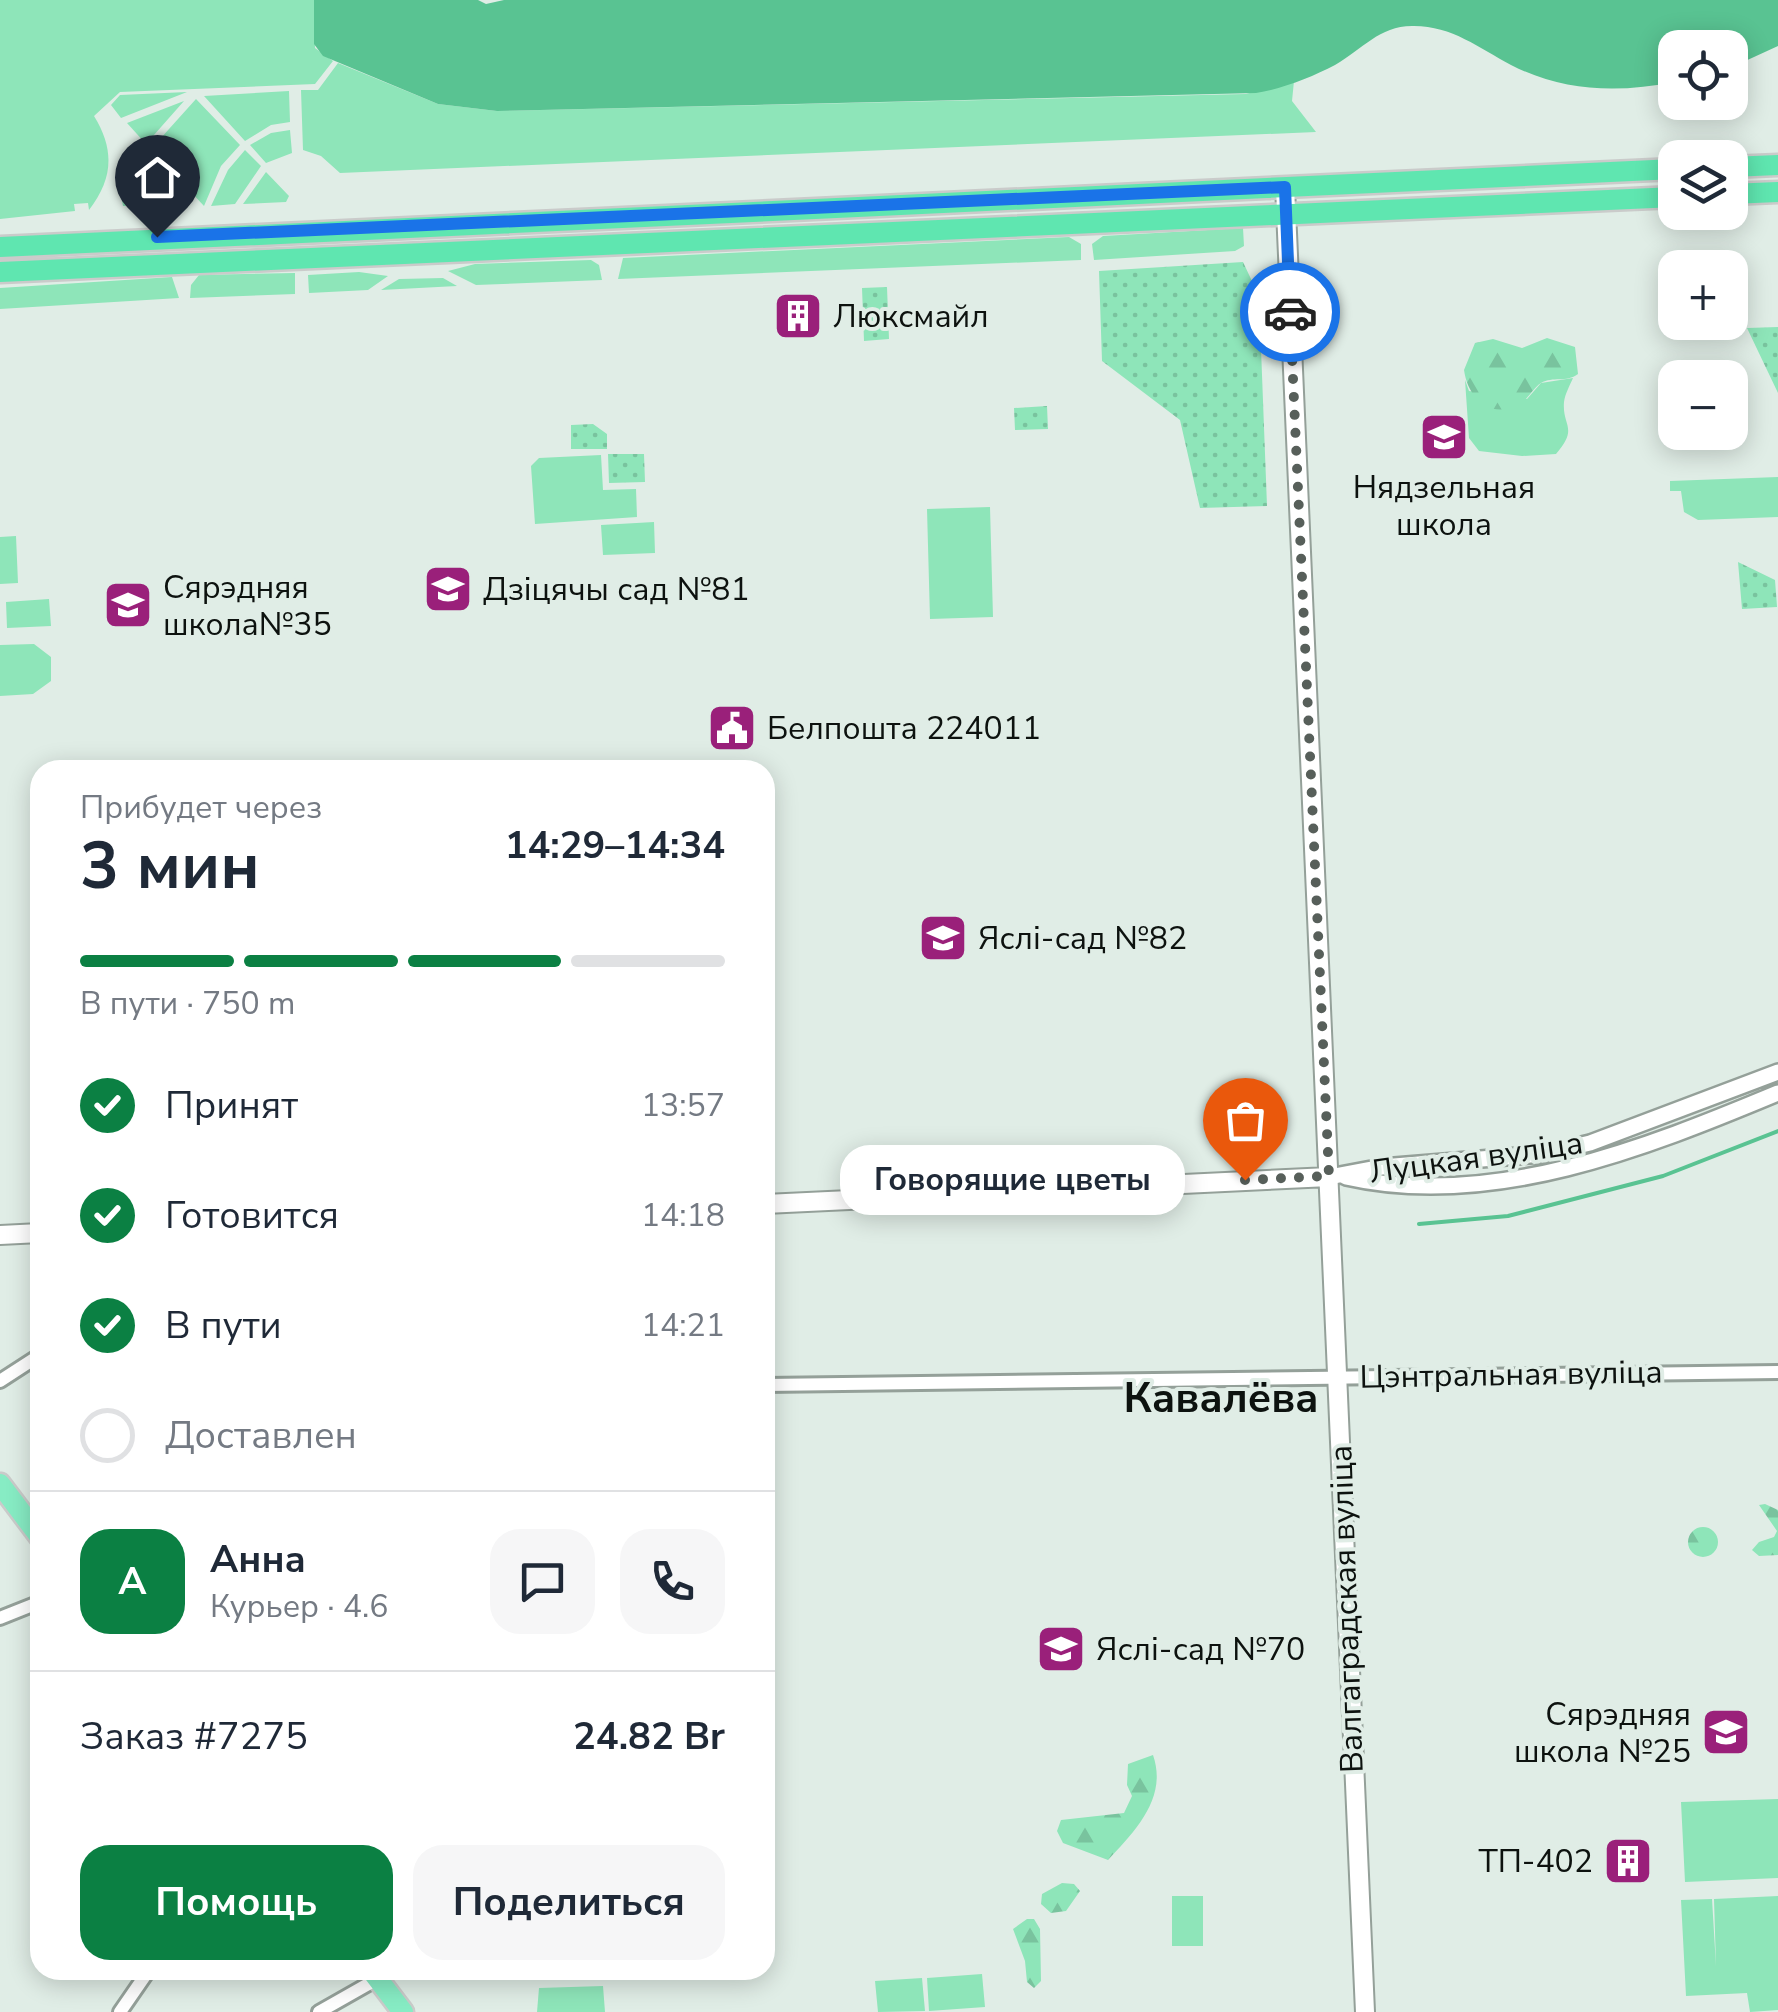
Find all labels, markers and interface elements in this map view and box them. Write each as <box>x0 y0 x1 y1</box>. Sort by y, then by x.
map controls <box>1658 30 1748 450</box>
button: locate <box>1658 30 1748 120</box>
pin <box>115 135 200 238</box>
button: layers <box>1658 140 1748 230</box>
icon: home <box>130 150 185 205</box>
button: + <box>1658 250 1748 340</box>
courier <box>1240 262 1340 362</box>
icon: car <box>1263 285 1318 340</box>
building icon: Люксмайл <box>772 290 824 342</box>
place label: Люксмайл <box>833 295 989 338</box>
button: − <box>1658 360 1748 450</box>
school or university icon: Нядзельная школа <box>1418 411 1470 463</box>
place label: Нядзельная школа <box>1353 466 1535 546</box>
school or university icon: Дзіцячы сад №81 <box>422 563 474 615</box>
place label: Сярэдняя школа№35 <box>163 566 332 646</box>
place label: Дзіцячы сад №81 <box>483 568 750 611</box>
school or university icon: Сярэдняя школа№35 <box>102 579 154 631</box>
public building icon: Белпошта 224011 <box>706 702 758 754</box>
place label: Белпошта 224011 <box>767 707 1041 750</box>
text: Прибудет через <box>80 786 322 829</box>
text: 14:29–14:34 <box>505 820 725 871</box>
text: 3 мин <box>80 822 260 911</box>
school or university icon: Яслі-сад №82 <box>917 912 969 964</box>
place label: Яслі-сад №82 <box>978 917 1187 960</box>
text: В пути · 750 m <box>80 982 295 1025</box>
icon: check <box>80 1078 135 1133</box>
pin <box>1203 1078 1288 1181</box>
text: Принят <box>165 1080 298 1131</box>
text: 13:57 <box>641 1084 725 1127</box>
icon: bag <box>1218 1093 1273 1148</box>
street label: Луцкая вуліца <box>1367 1121 1586 1194</box>
callout: Говорящие цветы <box>840 1145 1185 1215</box>
text: Говорящие цветы <box>874 1158 1151 1201</box>
icon: check <box>80 1188 135 1243</box>
text: Готовится <box>165 1190 339 1241</box>
text: 14:18 <box>641 1194 725 1237</box>
icon: check <box>80 1298 135 1353</box>
text: В пути <box>165 1300 282 1351</box>
text: 14:21 <box>641 1304 725 1347</box>
street label: Цэнтральная вуліца <box>1359 1350 1663 1399</box>
district label: Кавалёва <box>1123 1370 1319 1427</box>
text: Доставлен <box>165 1410 357 1461</box>
street label: Валгаградская вуліца <box>1319 1444 1374 1774</box>
button: chat <box>490 1529 595 1634</box>
button: phone <box>620 1529 725 1634</box>
text: Анна <box>210 1534 306 1585</box>
text: А <box>118 1556 147 1607</box>
text: Курьер · 4.6 <box>210 1585 388 1628</box>
school or university icon: Яслі-сад №70 <box>1035 1623 1087 1675</box>
place label: Яслі-сад №70 <box>1096 1628 1305 1671</box>
place label: Сярэдняя школа №25 <box>1514 1693 1691 1773</box>
school or university icon: Сярэдняя школа №25 <box>1700 1706 1752 1758</box>
text: Заказ #7275 <box>80 1711 308 1762</box>
text: 24.82 Br <box>573 1711 725 1762</box>
building icon: ТП-402 <box>1602 1835 1654 1887</box>
place label: ТП-402 <box>1478 1840 1593 1883</box>
button: Помощь <box>80 1845 393 1960</box>
button: Поделиться <box>413 1845 725 1960</box>

